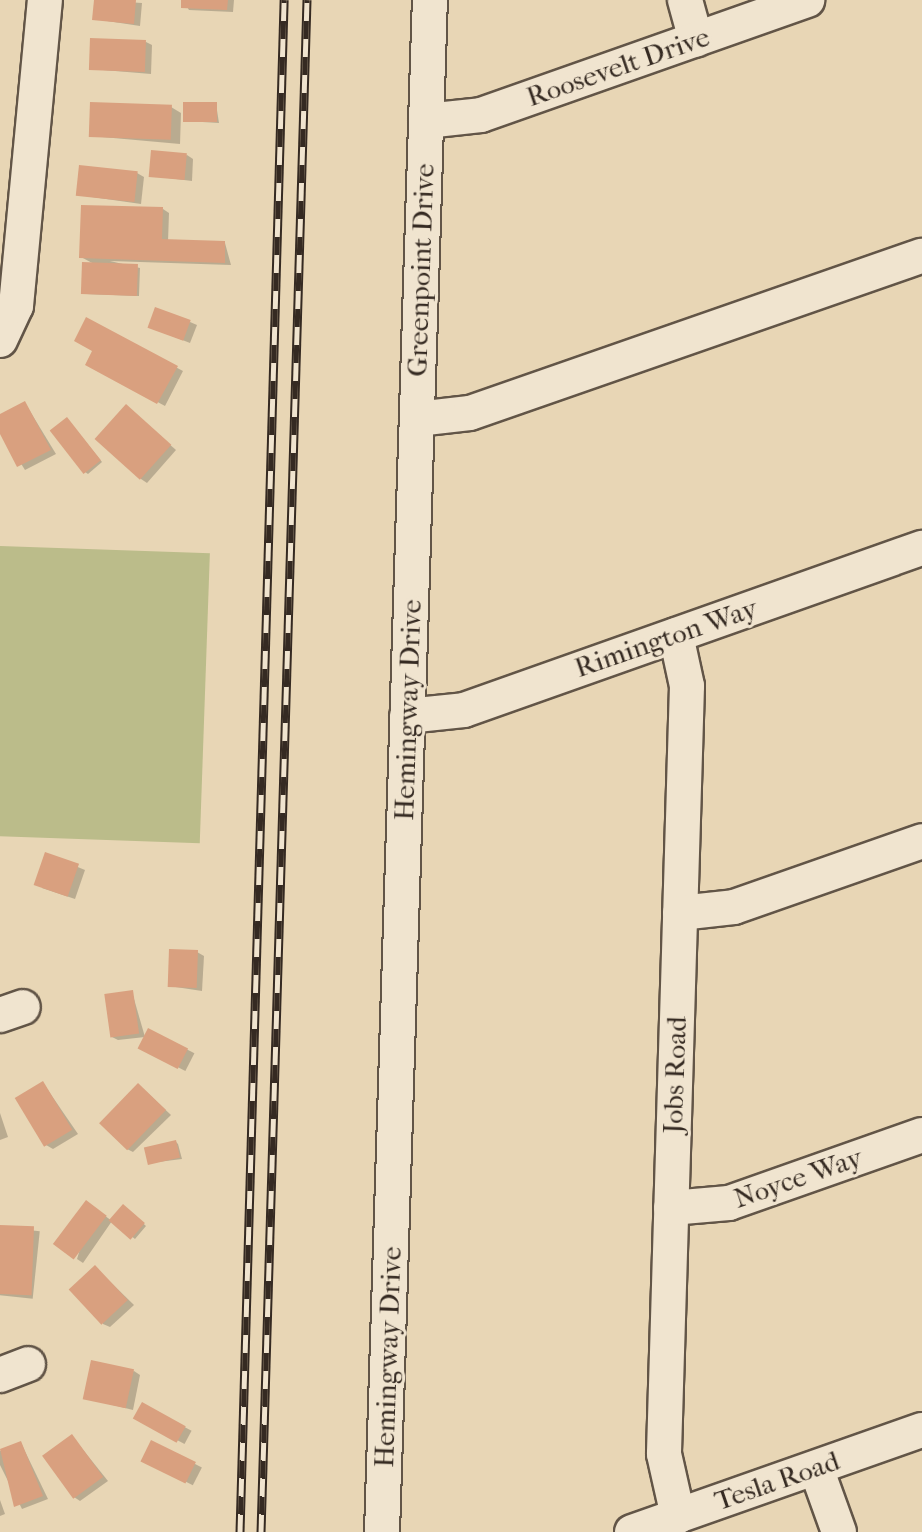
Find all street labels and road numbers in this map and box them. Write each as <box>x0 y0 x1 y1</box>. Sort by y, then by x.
street label: Roosevelt Drive <box>522 20 714 114</box>
street label: Greenpoint Drive <box>400 163 442 377</box>
street label: Rimington Way <box>570 591 762 685</box>
street label: Hemingway Drive <box>387 599 429 821</box>
street label: Jobs Road <box>656 1016 694 1134</box>
street label: Noyce Way <box>729 1140 867 1216</box>
street label: Hemingway Drive <box>367 1246 409 1468</box>
street label: Tesla Road <box>710 1444 844 1518</box>

